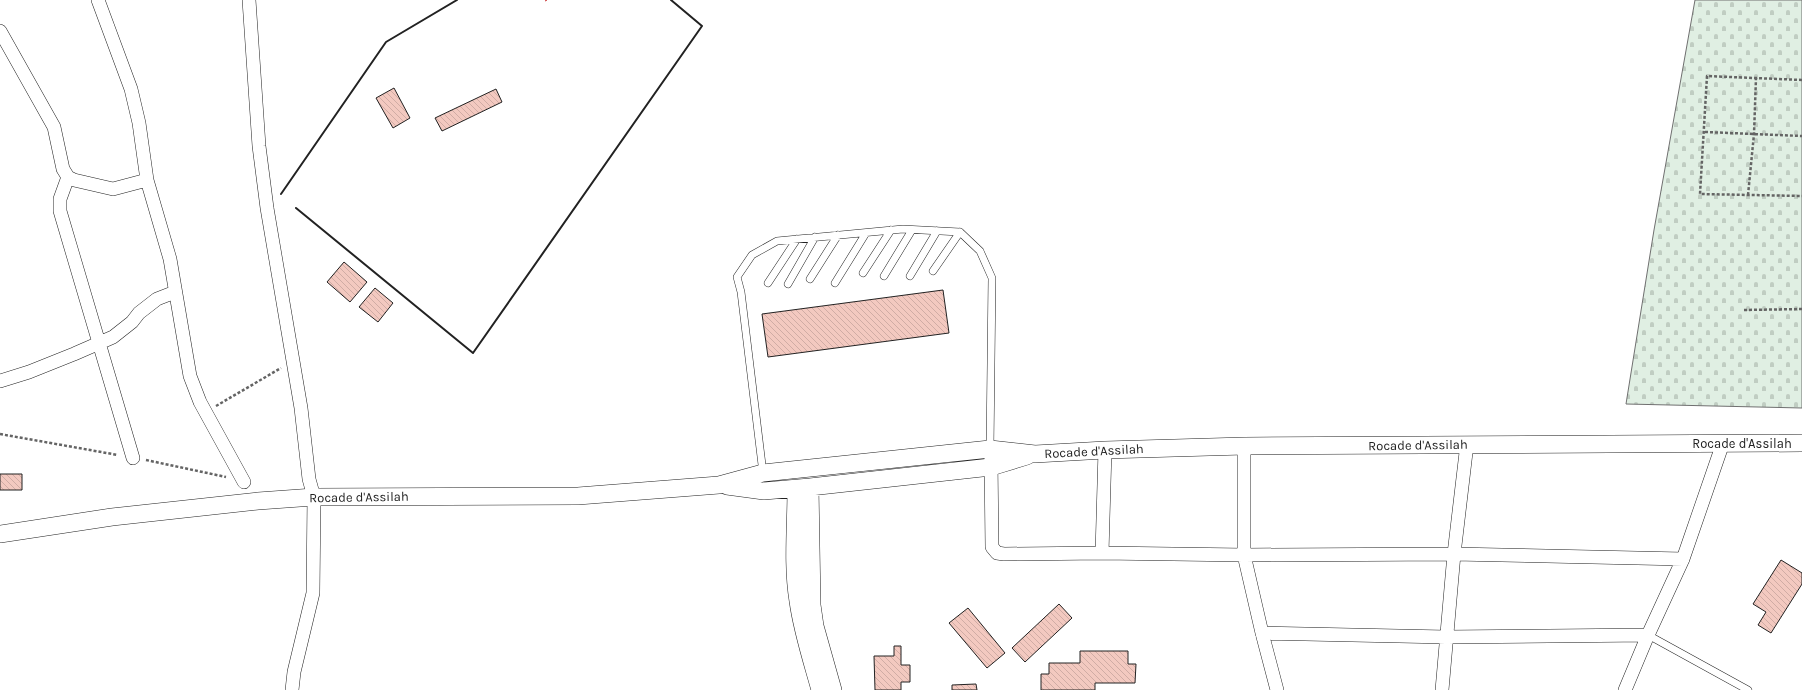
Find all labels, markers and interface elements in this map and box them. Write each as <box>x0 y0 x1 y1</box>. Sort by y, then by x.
street label: Rocade d'Assilah <box>1692 436 1792 451</box>
street label: Rocade d'Assilah <box>1368 437 1468 453</box>
street label: Rocade d'Assilah <box>1044 441 1144 461</box>
street label: Rocade d'Assilah <box>309 489 409 505</box>

